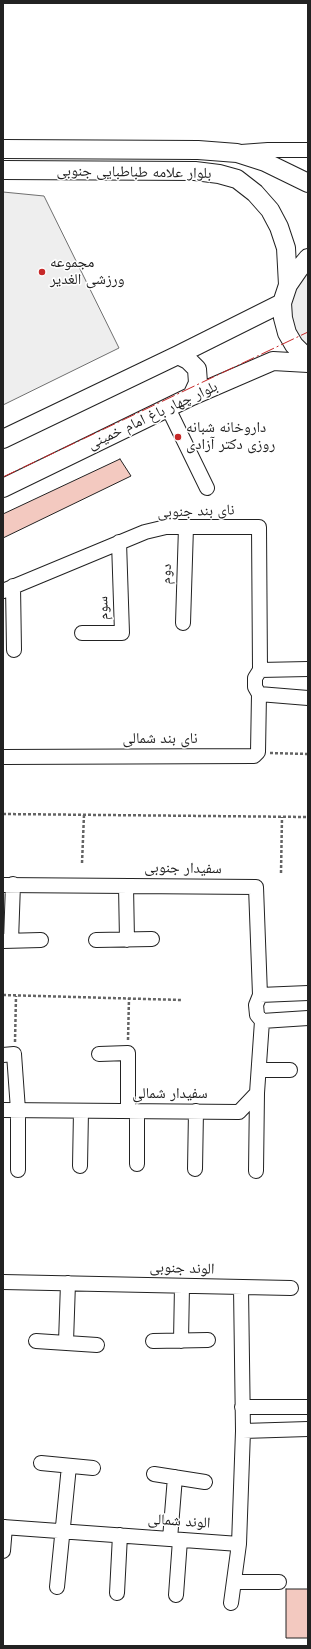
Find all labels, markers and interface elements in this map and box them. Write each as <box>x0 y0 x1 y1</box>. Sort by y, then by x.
street label: بلوار علامه طباطبایی جنوبی <box>56 163 212 183</box>
place label: مجموعه ورزشی الغدیر <box>50 254 125 289</box>
marker: مجموعه ورزشی الغدیر <box>37 267 47 277</box>
street label: بلوار چهار باغ امام خمینی <box>85 378 221 454</box>
place label: داروخانه شبانه روزی دکتر آزادی <box>186 419 275 454</box>
marker: داروخانه شبانه روزی دکتر آزادی <box>173 432 183 442</box>
street label: نای بند جنوبی <box>157 502 235 522</box>
street label: دوم <box>158 563 176 585</box>
street label: سوم <box>95 596 113 620</box>
street label: نای بند شمالی <box>122 730 198 748</box>
street label: سفیدار جنوبی <box>144 859 222 879</box>
street label: سفیدار شمالی <box>132 1085 208 1103</box>
street label: الوند جنوبی <box>149 1259 215 1279</box>
street label: الوند شمالی <box>147 1511 211 1533</box>

